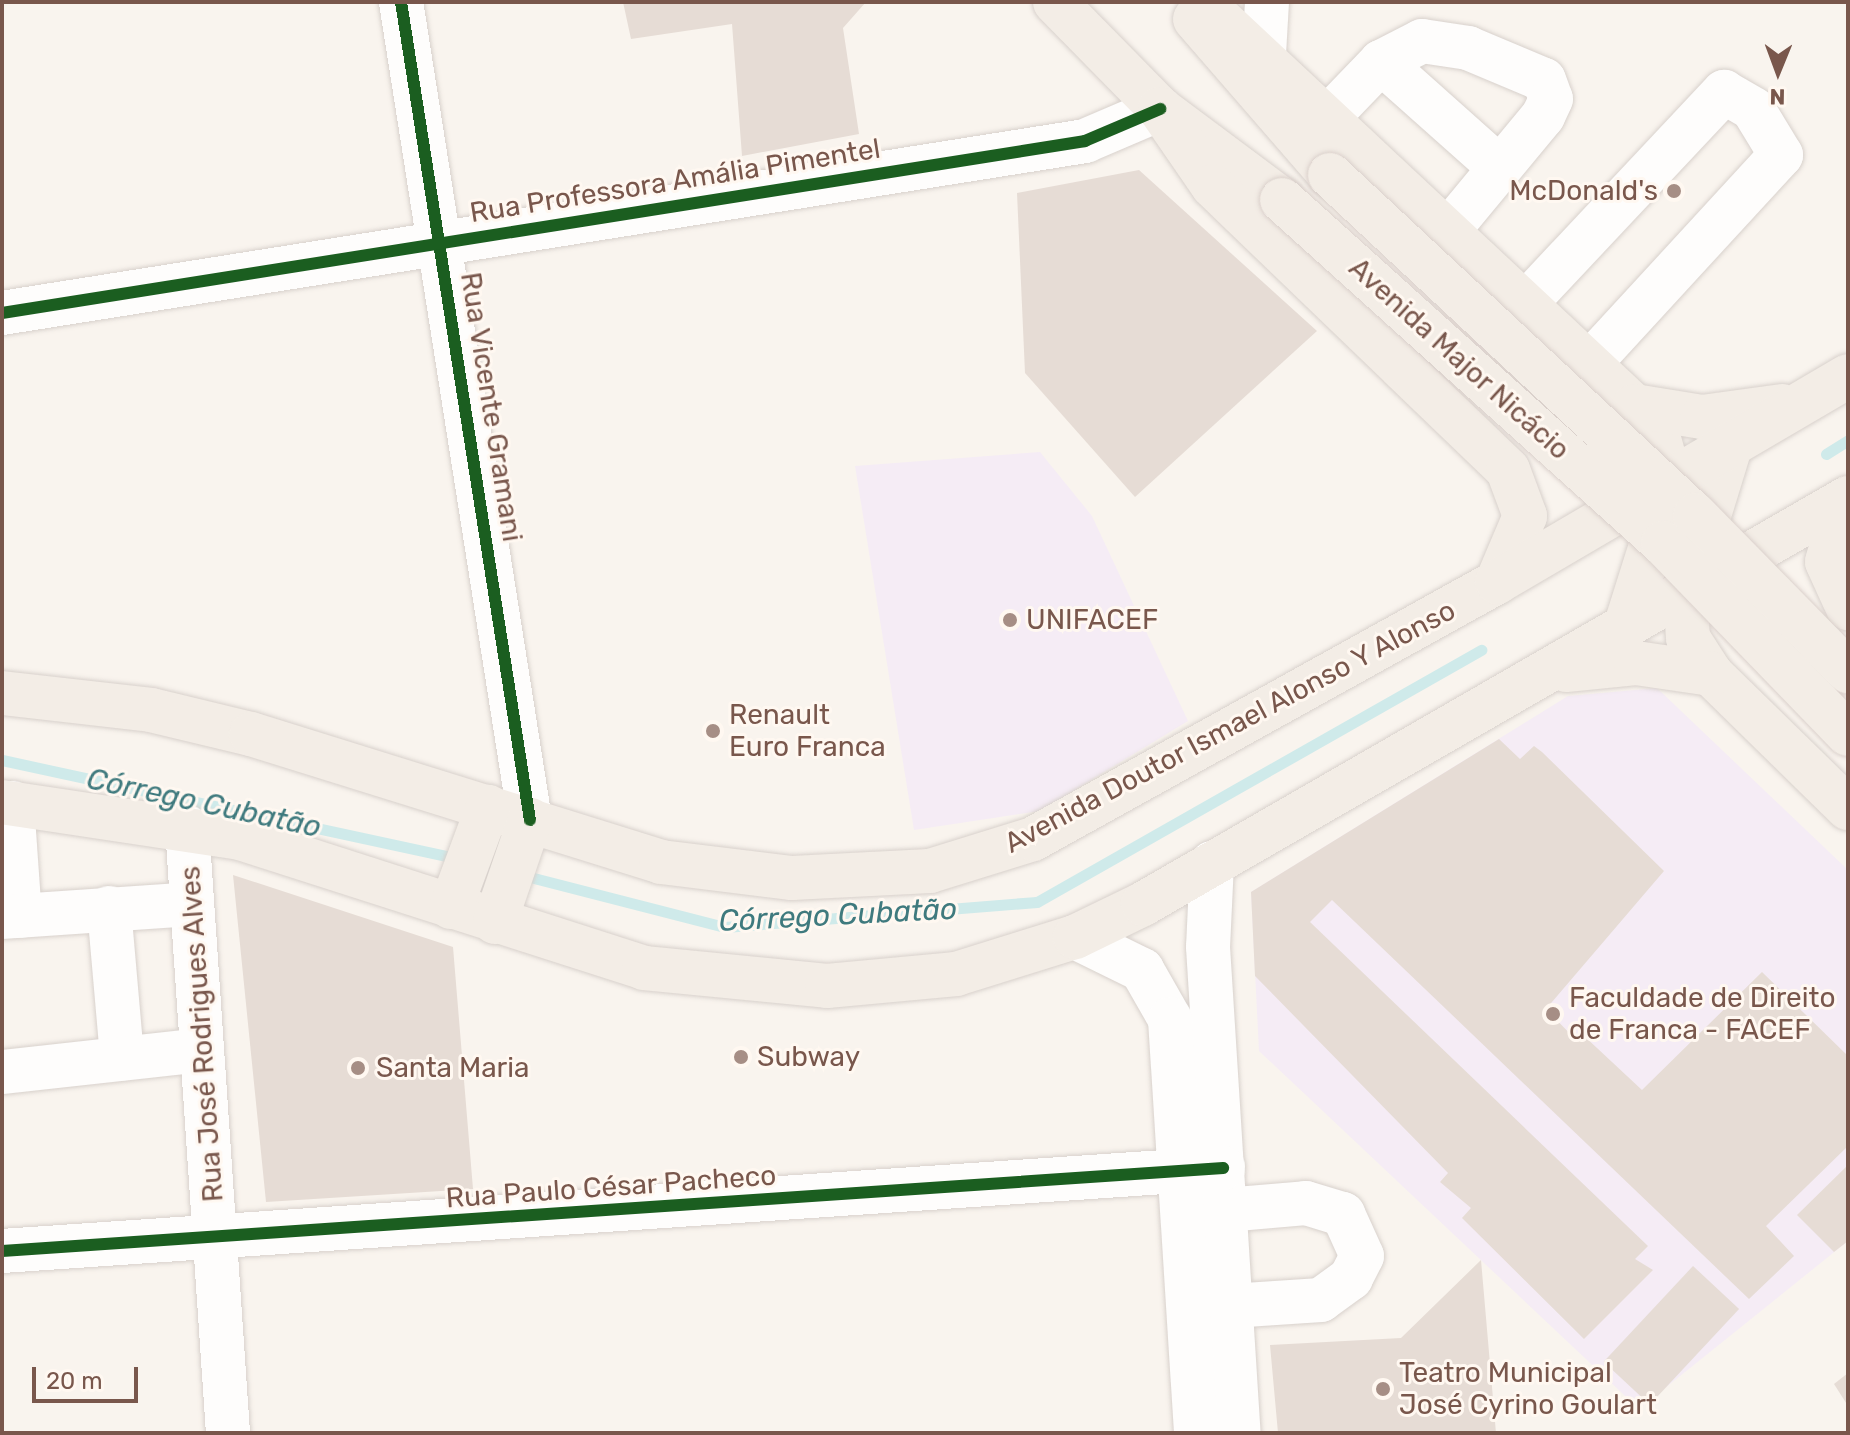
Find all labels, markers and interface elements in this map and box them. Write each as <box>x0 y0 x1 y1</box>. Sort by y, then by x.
north arrow <box>1738 32 1818 112</box>
text: N <box>1769 83 1786 110</box>
street label: Rua Professora Amália Pimentel <box>467 132 883 230</box>
place label: McDonald's <box>1509 174 1658 208</box>
marker: McDonald's <box>1665 182 1683 200</box>
street label: Avenida Major Nicácio <box>1342 251 1576 467</box>
street label: Rua Vicente Gramani <box>453 270 529 544</box>
street label: Avenida Doutor Ismael Alonso Y Alonso <box>997 593 1463 861</box>
place label: UNIFACEF <box>1026 603 1158 637</box>
marker: UNIFACEF <box>1001 611 1019 629</box>
place label: Renault Euro Franca <box>729 698 886 764</box>
marker: Renault Euro Franca <box>704 722 722 740</box>
water label: Córrego Cubatão <box>83 761 325 845</box>
street label: Rua José Rodrigues Alves <box>173 865 231 1203</box>
water label: Córrego Cubatão <box>718 891 958 939</box>
place label: Faculdade de Direito de Franca - FACEF <box>1569 981 1836 1047</box>
marker: Faculdade de Direito de Franca - FACEF <box>1544 1005 1562 1023</box>
place label: Subway <box>757 1040 860 1074</box>
marker: Subway <box>732 1048 750 1066</box>
place label: Santa Maria <box>376 1051 529 1085</box>
marker: Santa Maria <box>347 1057 369 1079</box>
street label: Rua Paulo César Pacheco <box>444 1159 778 1215</box>
scale bar <box>36 1351 142 1401</box>
place label: Teatro Municipal José Cyrino Goulart <box>1399 1356 1657 1422</box>
text: 20 m <box>46 1367 103 1395</box>
marker: Teatro Municipal José Cyrino Goulart <box>1374 1380 1392 1398</box>

